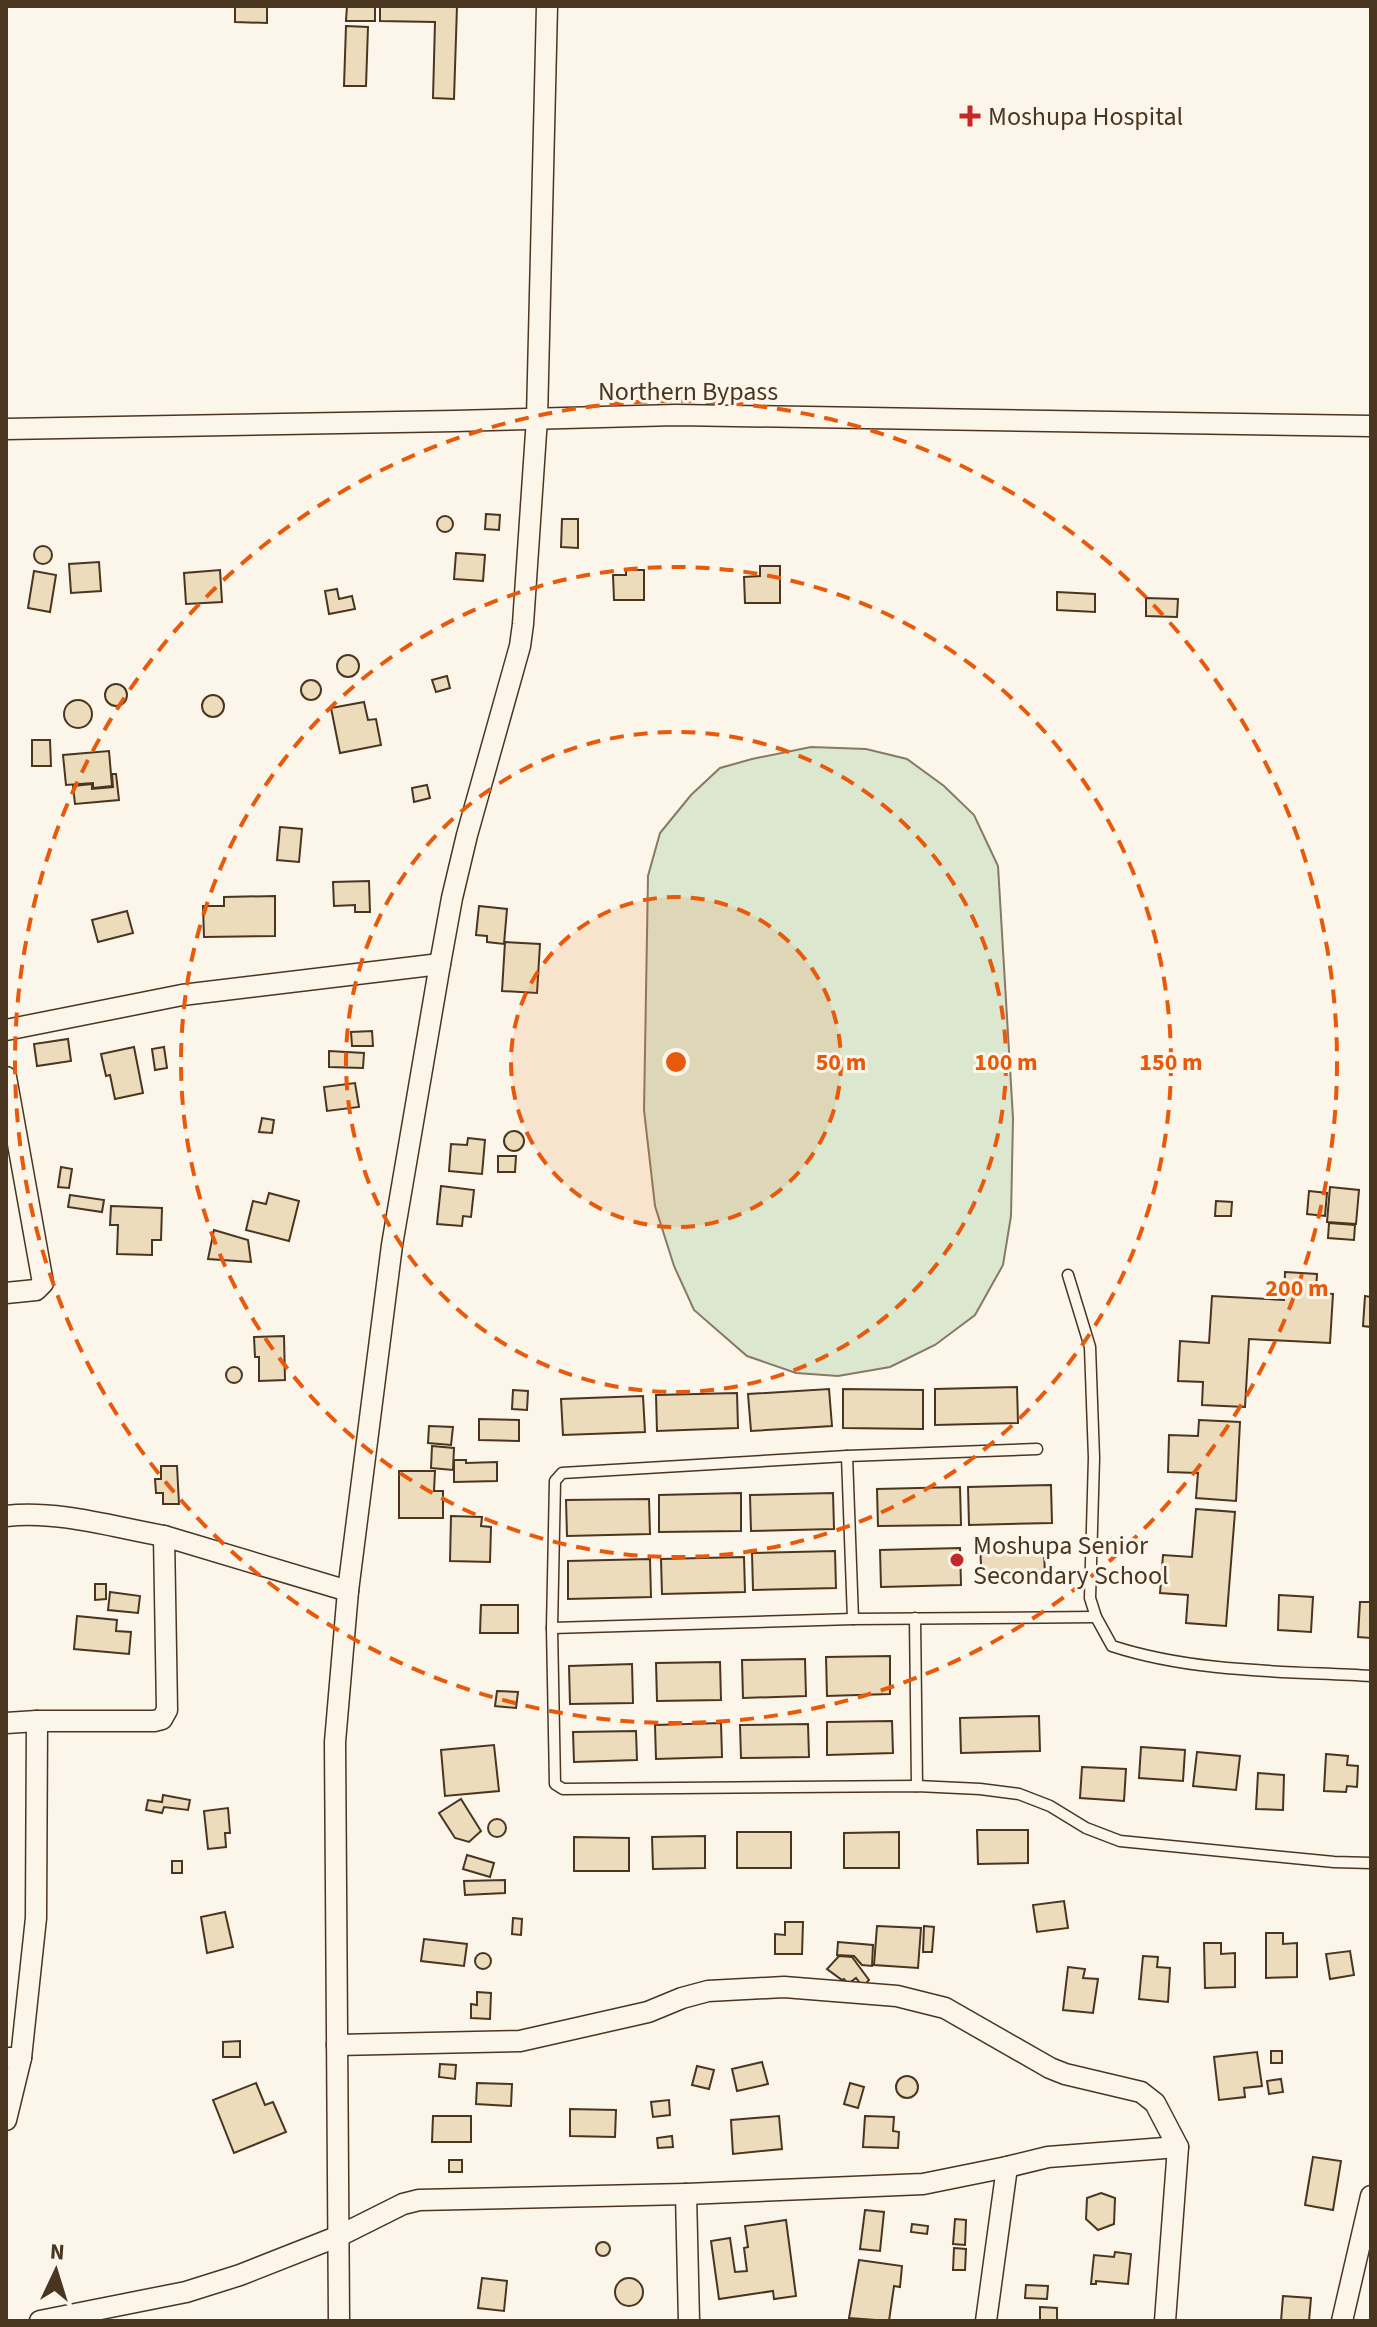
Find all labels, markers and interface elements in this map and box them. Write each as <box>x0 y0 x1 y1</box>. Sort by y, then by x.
place label: Moshupa Hospital <box>988 98 1183 135</box>
marker: Moshupa Hospital <box>959 105 981 127</box>
street label: Northern Bypass <box>598 373 778 410</box>
text: 50 m <box>816 1045 866 1080</box>
text: 100 m <box>974 1045 1038 1080</box>
text: 150 m <box>1139 1045 1203 1080</box>
centre of rings <box>662 1048 690 1076</box>
text: 200 m <box>1265 1271 1329 1306</box>
place label: Moshupa Senior Secondary School <box>973 1527 1169 1594</box>
marker: Moshupa Senior Secondary School <box>948 1551 966 1569</box>
north arrow <box>16 2231 96 2311</box>
text: N <box>49 2236 66 2269</box>

